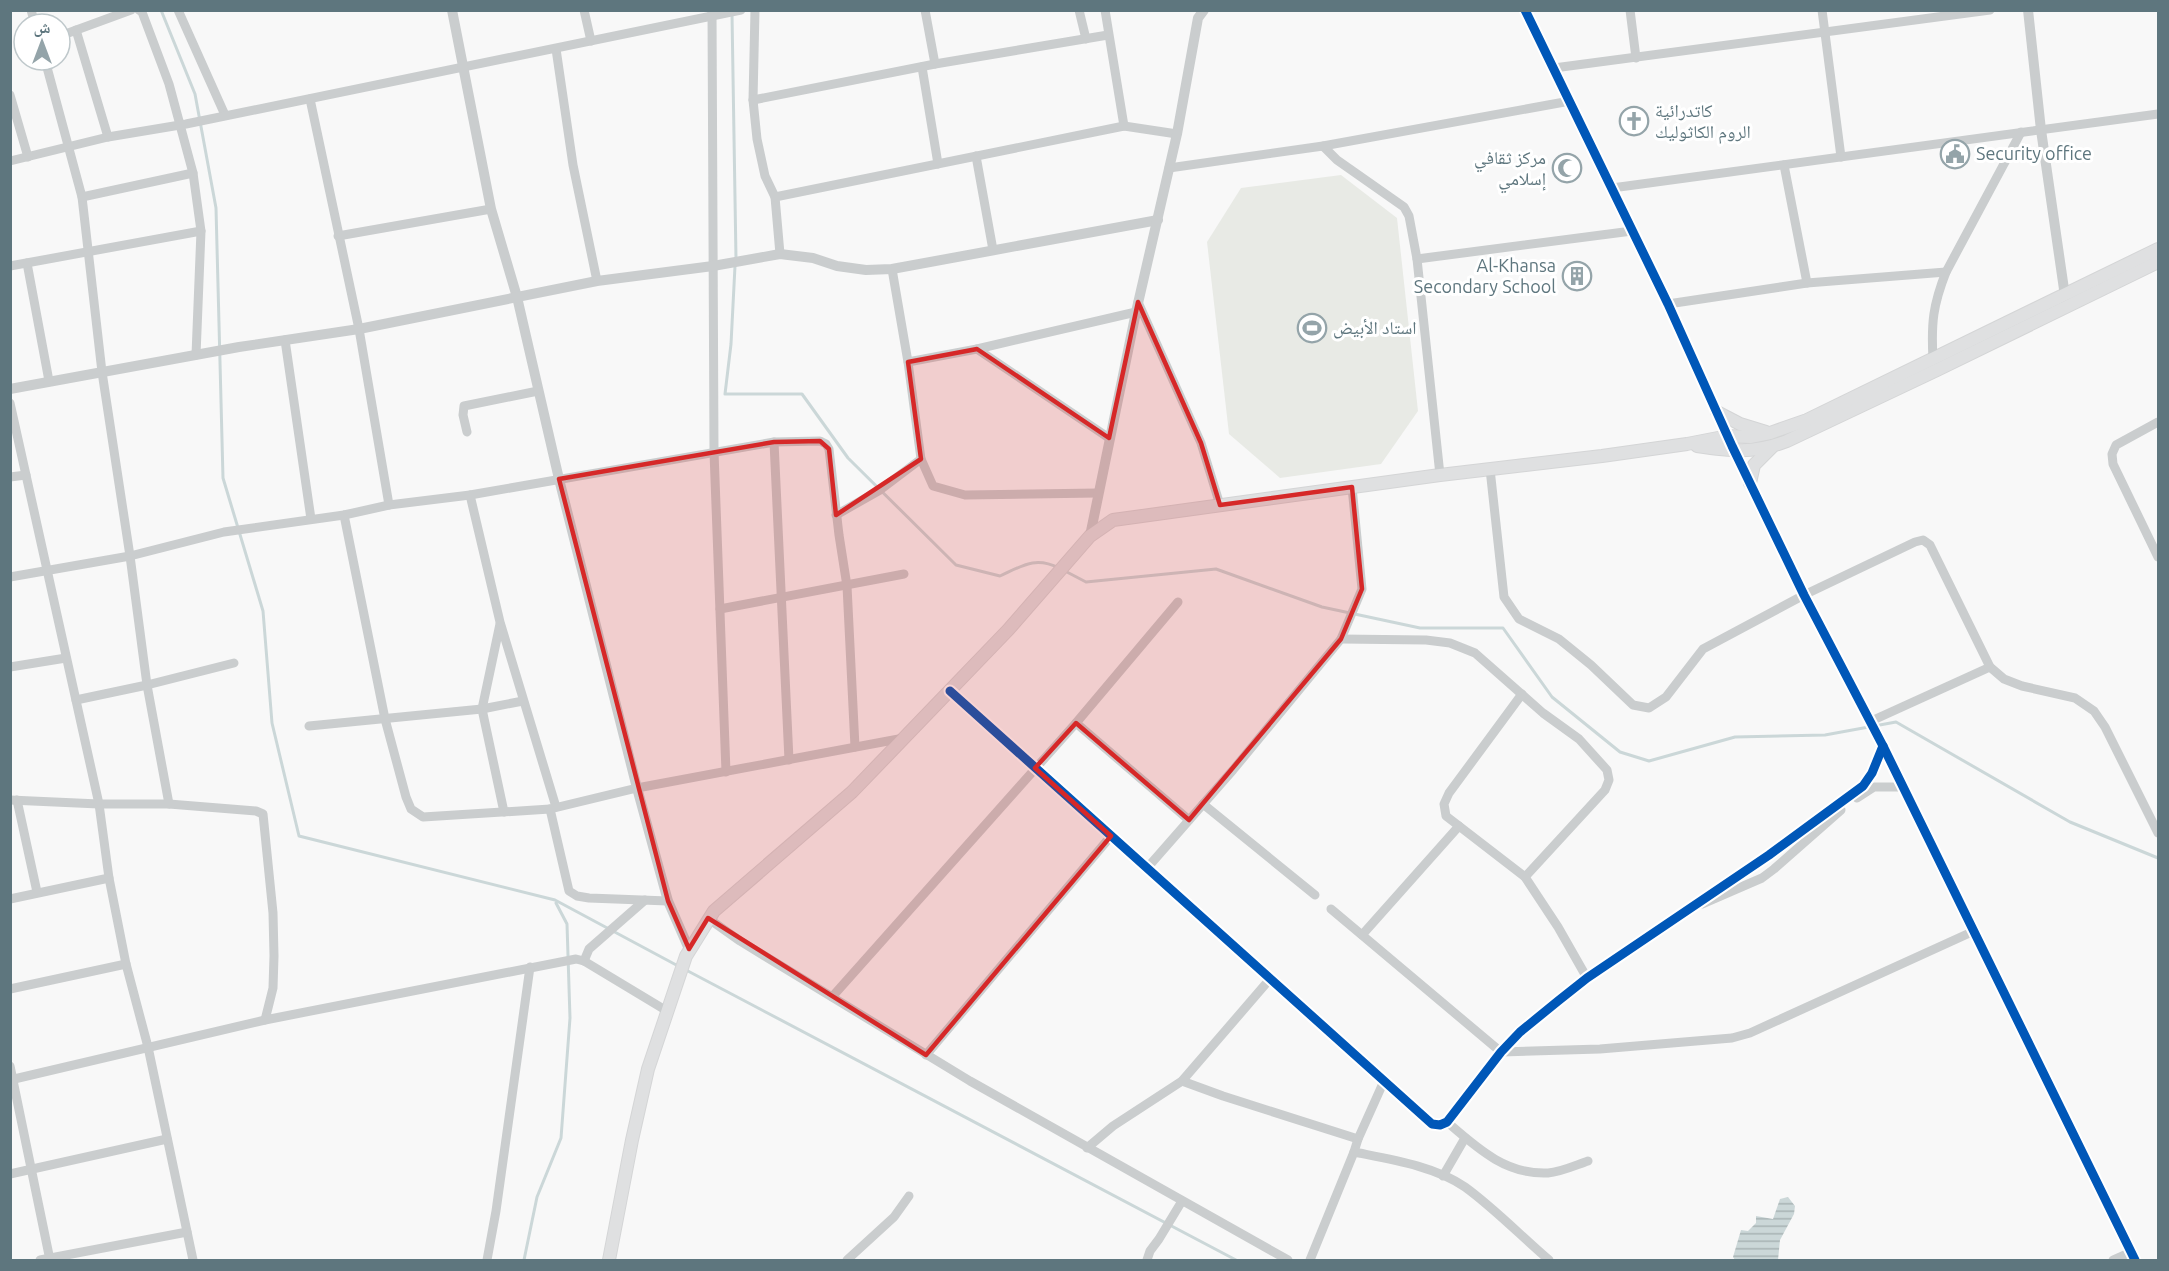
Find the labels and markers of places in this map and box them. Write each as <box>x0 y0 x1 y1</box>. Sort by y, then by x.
place label: كاتدرائية الروم الكاثوليك <box>1655 100 1751 144</box>
church icon: كاتدرائية الروم الكاثوليك <box>1618 105 1650 137</box>
public building icon: Security office <box>1939 138 1971 170</box>
place label: Security office <box>1976 143 2092 163</box>
place label: مركز ثقافي إسلامي <box>1474 147 1546 194</box>
mosque icon: مركز ثقافي إسلامي <box>1551 152 1583 184</box>
place label: Al-Khansa Secondary School <box>1414 255 1556 296</box>
building icon: Al-Khansa Secondary School <box>1561 260 1593 292</box>
sports icon: استاد الأبيض <box>1296 312 1328 344</box>
place label: استاد الأبيض <box>1333 317 1417 339</box>

